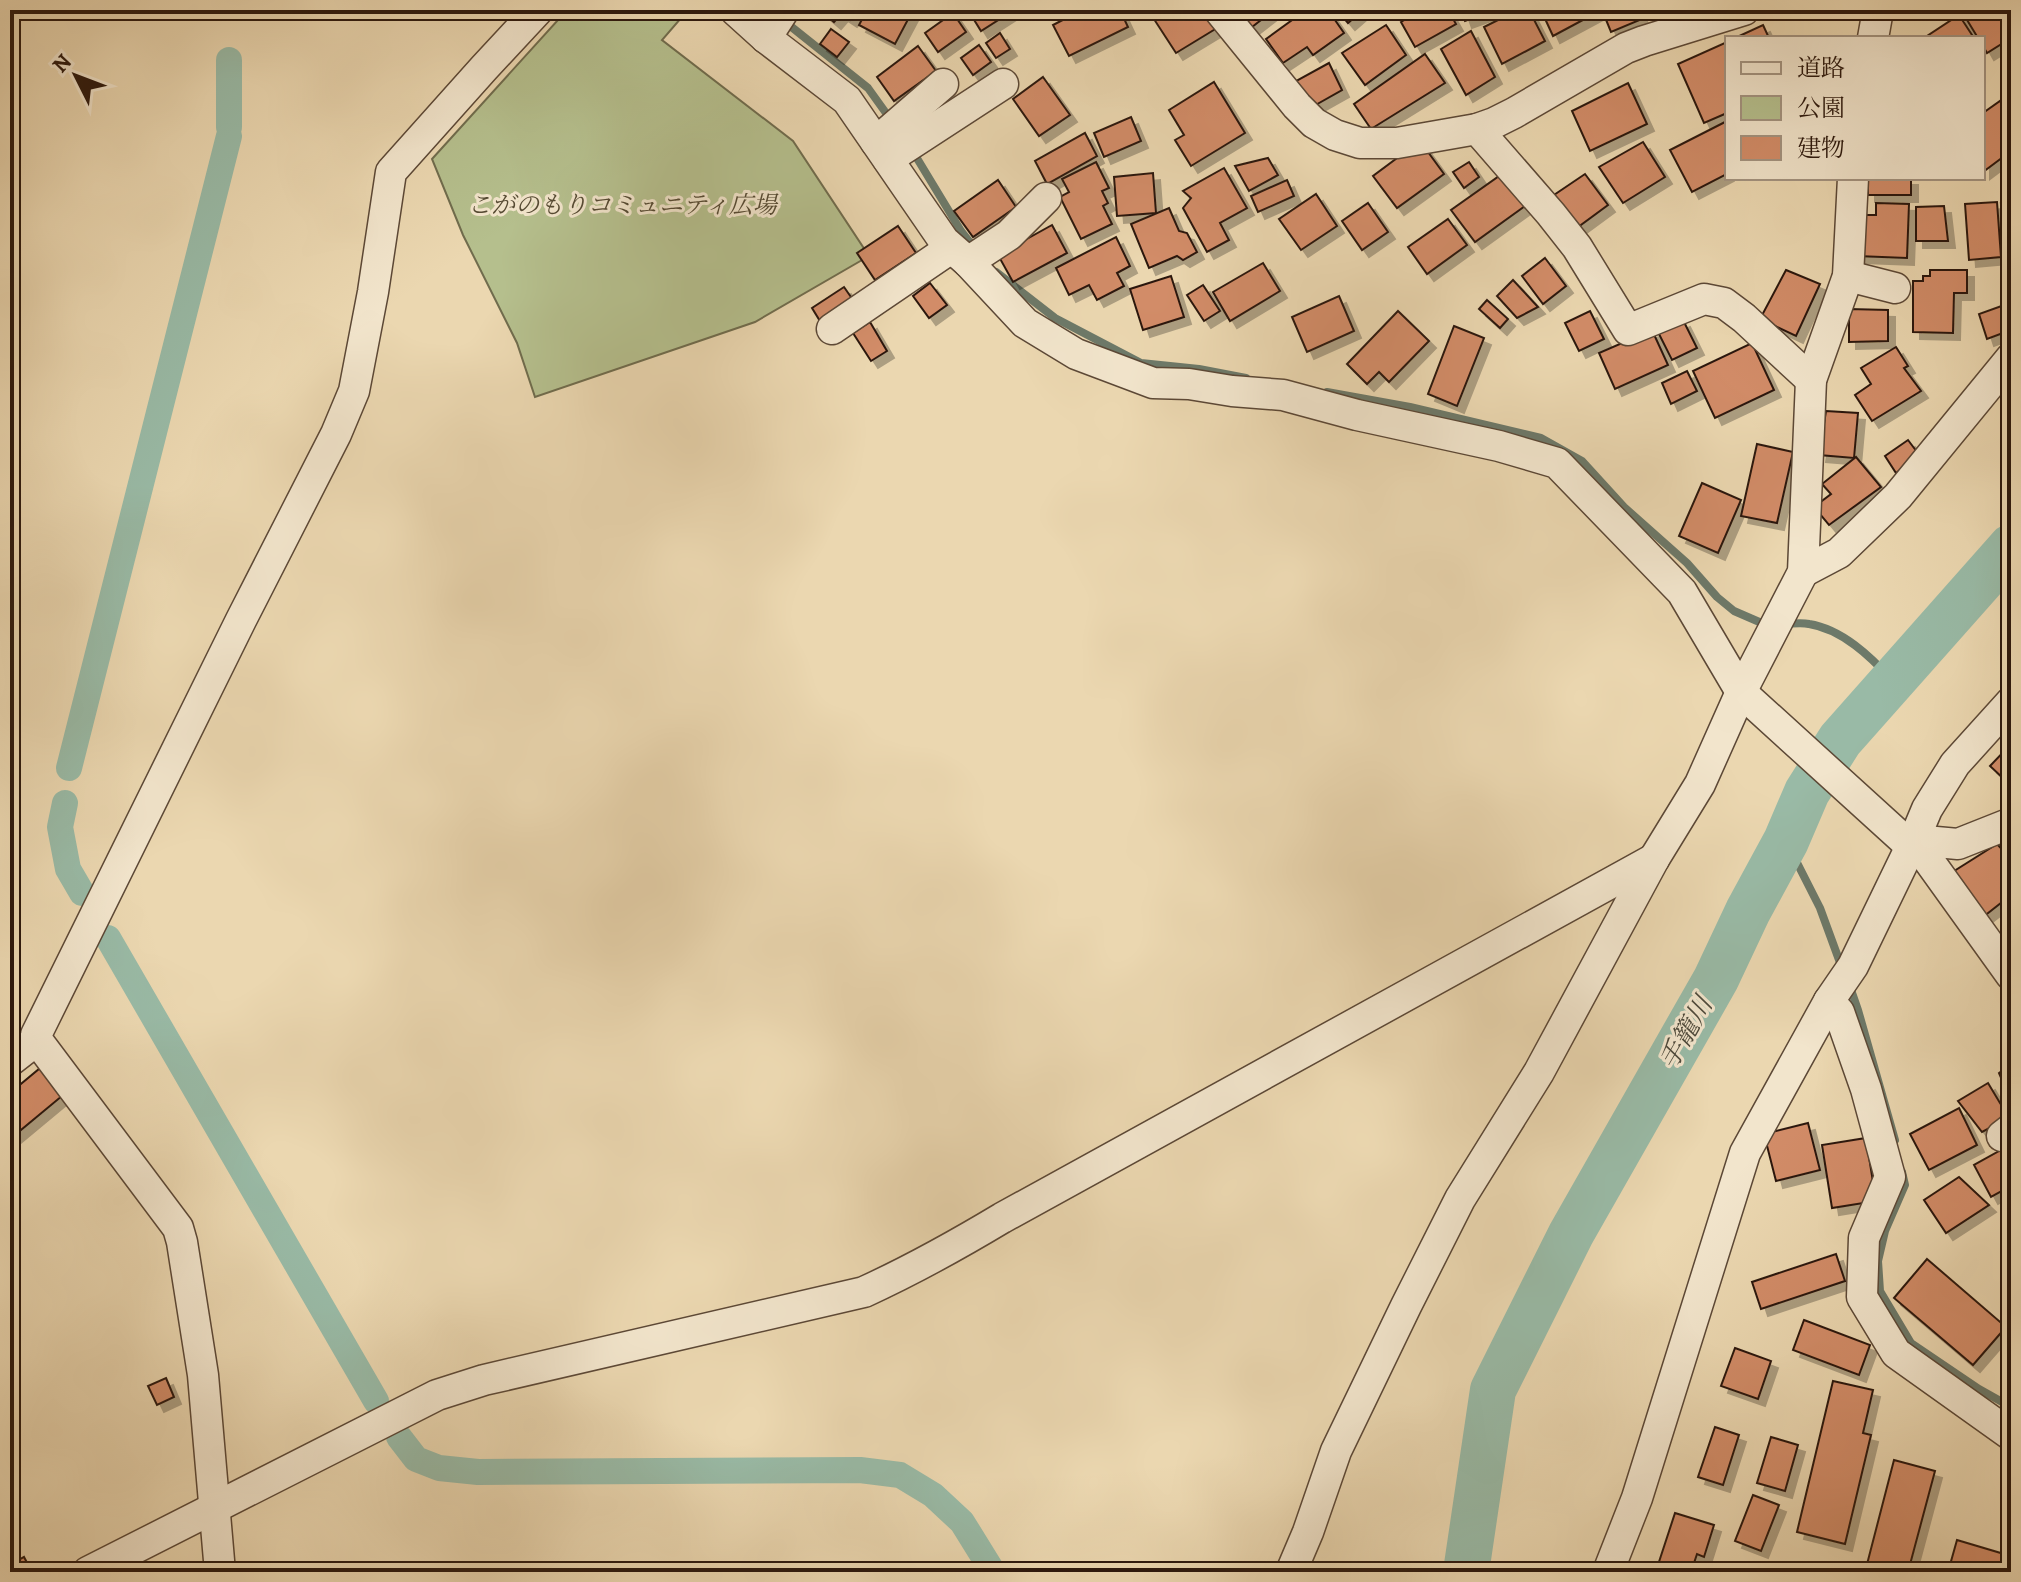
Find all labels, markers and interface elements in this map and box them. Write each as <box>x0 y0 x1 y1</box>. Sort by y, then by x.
north arrow <box>36 36 116 116</box>
legend <box>1725 36 1985 180</box>
text: N <box>45 47 78 79</box>
text: 道路 <box>1797 52 1845 84</box>
text: 公園 <box>1797 92 1845 124</box>
text: 建物 <box>1797 132 1845 164</box>
park label: こがのもりコミュニティ広場 <box>467 189 779 221</box>
water label: 手籠川 <box>1651 988 1722 1076</box>

